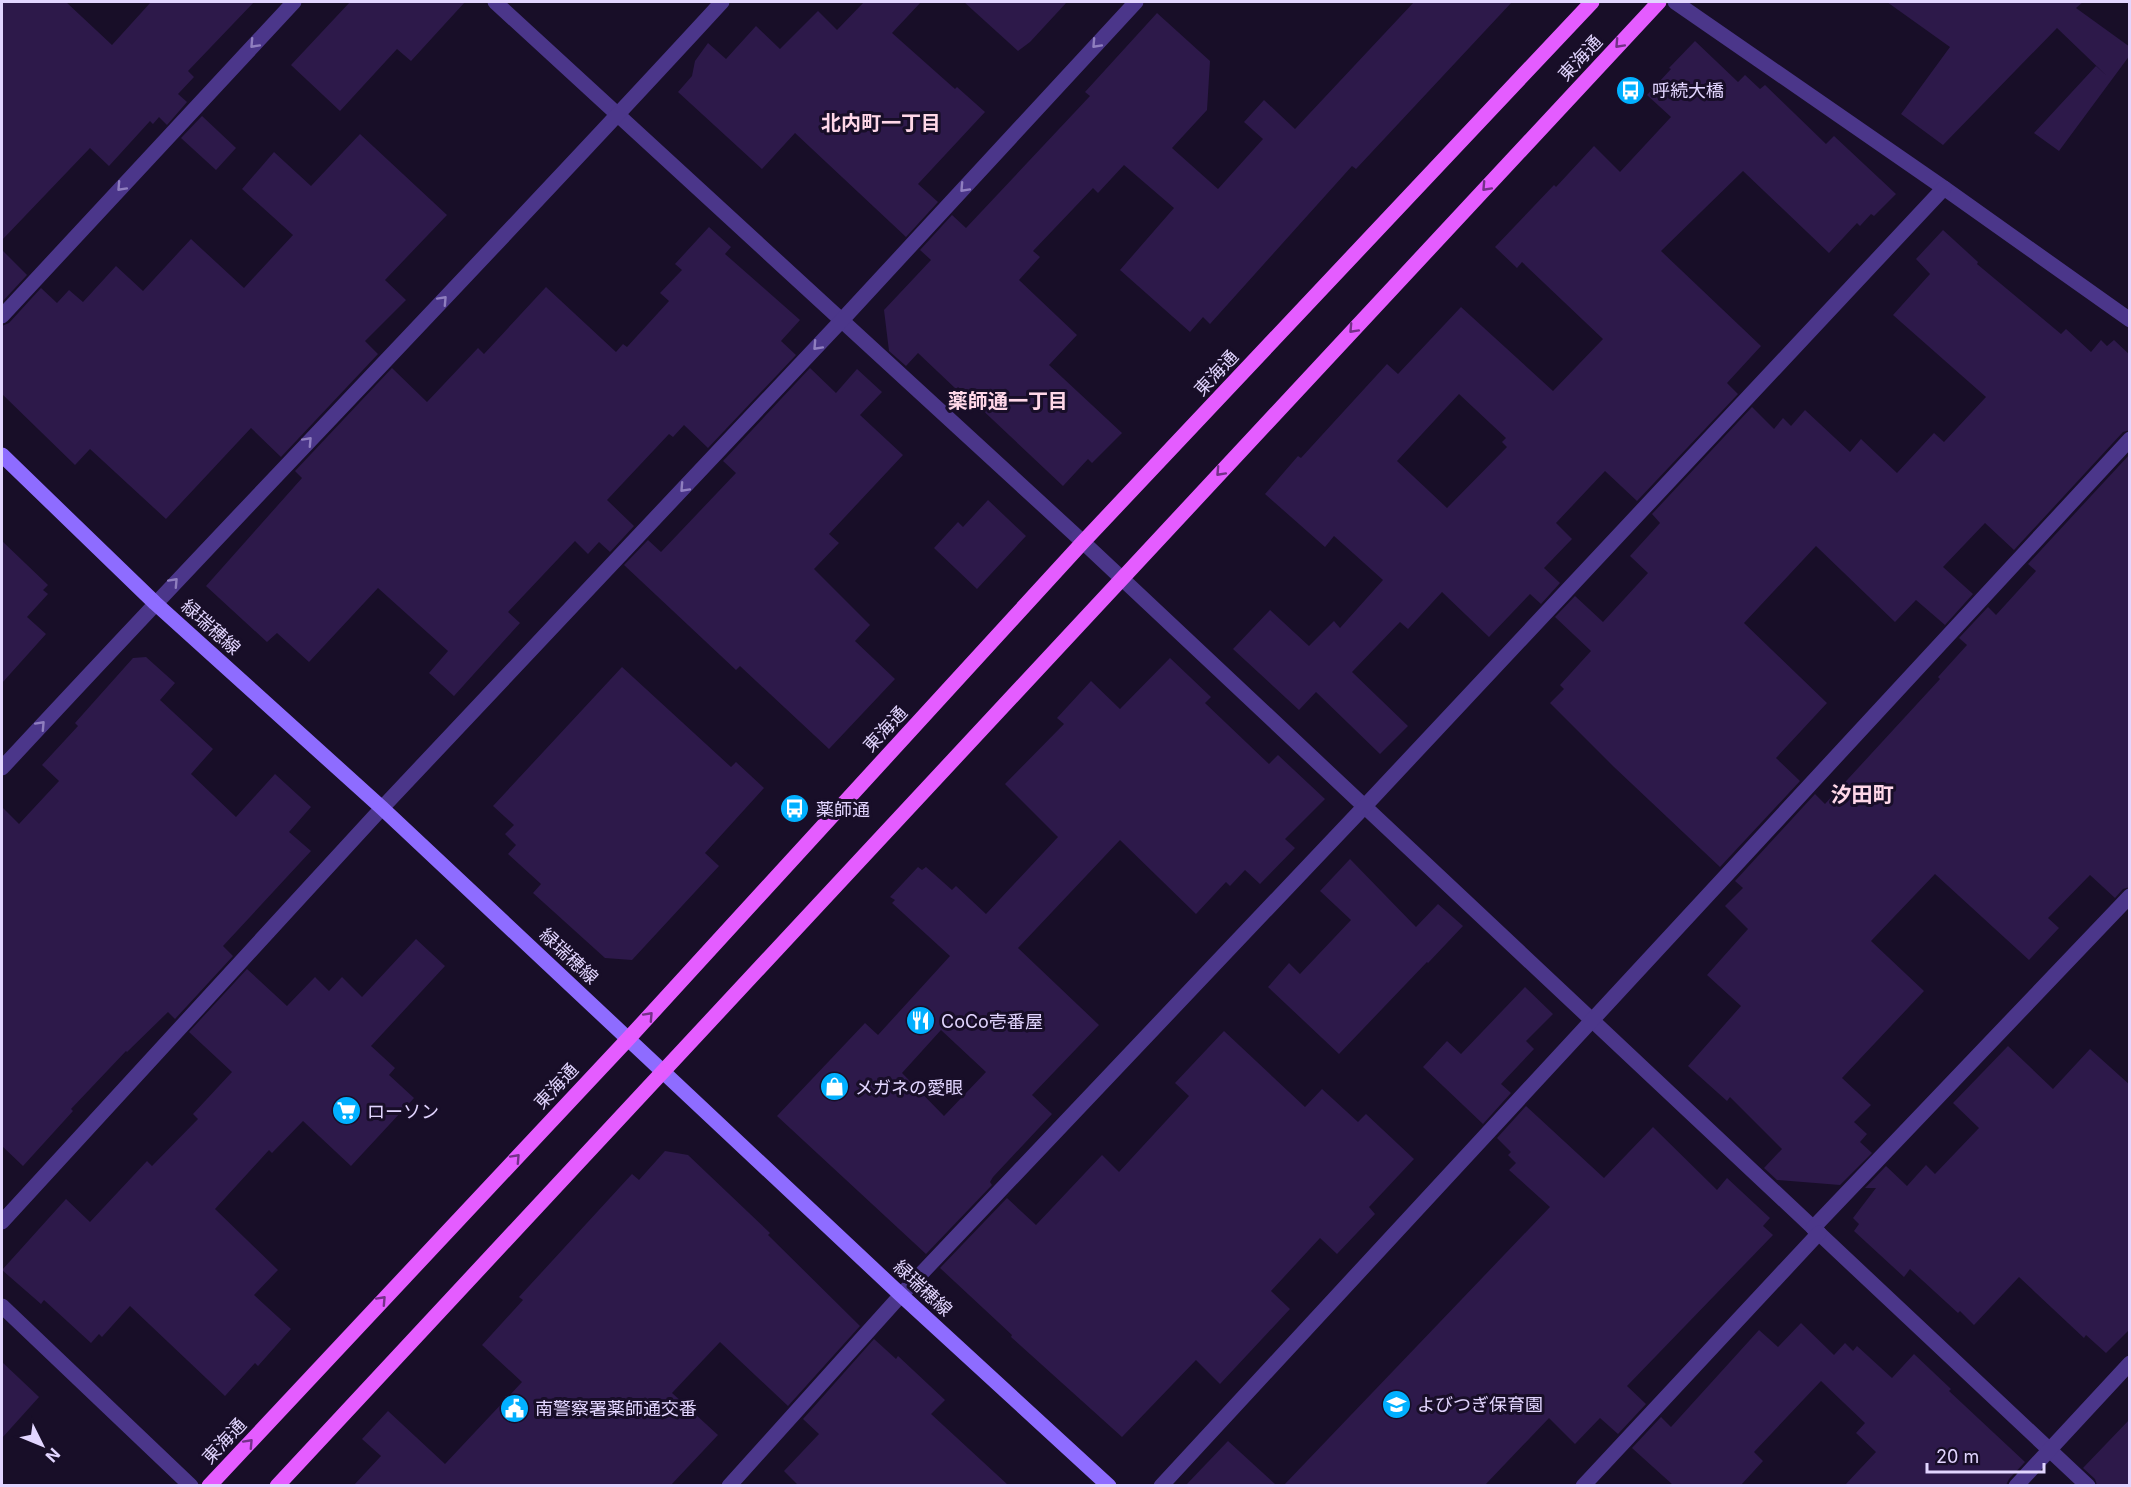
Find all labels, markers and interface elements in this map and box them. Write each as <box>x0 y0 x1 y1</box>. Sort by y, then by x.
street label: 東海通 <box>1554 31 1606 85</box>
one-way arrow <box>1093 37 1104 48</box>
one-way arrow <box>1616 37 1627 48</box>
one-way arrow <box>250 38 261 48</box>
bus stop icon: 呼続大橋 <box>1615 74 1647 106</box>
place label: 呼続大橋 <box>1652 80 1724 101</box>
district label: 北内町一丁目 <box>821 111 941 135</box>
one-way arrow <box>1483 179 1494 190</box>
one-way arrow <box>117 181 128 191</box>
one-way arrow <box>960 181 971 191</box>
one-way arrow <box>435 296 446 307</box>
one-way arrow <box>1349 323 1360 333</box>
one-way arrow <box>813 339 824 350</box>
street label: 東海通 <box>1190 346 1242 400</box>
district label: 薬師通一丁目 <box>948 389 1068 413</box>
one-way arrow <box>301 437 312 448</box>
one-way arrow <box>1216 465 1227 475</box>
one-way arrow <box>680 481 691 492</box>
one-way arrow <box>167 579 178 589</box>
street label: 緑瑞穂線 <box>177 595 245 659</box>
street label: 東海通 <box>859 702 911 756</box>
one-way arrow <box>34 721 45 732</box>
district label: 汐田町 <box>1831 782 1894 807</box>
bus stop icon: 薬師通 <box>779 793 811 825</box>
place label: 薬師通 <box>816 799 870 820</box>
street label: 緑瑞穂線 <box>536 924 602 988</box>
restaurant icon: CoCo壱番屋 <box>904 1005 936 1037</box>
place label: CoCo壱番屋 <box>941 1011 1043 1032</box>
one-way arrow <box>642 1012 653 1022</box>
street label: 東海通 <box>530 1059 582 1113</box>
shop icon: メガネの愛眼 <box>818 1071 850 1103</box>
place label: メガネの愛眼 <box>855 1077 963 1098</box>
supermarket icon: ローソン <box>330 1095 362 1127</box>
place label: ローソン <box>367 1101 439 1122</box>
one-way arrow <box>508 1154 519 1165</box>
street label: 緑瑞穂線 <box>890 1256 956 1320</box>
one-way arrow <box>375 1297 386 1308</box>
school or university icon: よびつぎ保育園 <box>1380 1388 1412 1420</box>
public building icon: 南警察署薬師通交番 <box>498 1392 530 1424</box>
place label: よびつぎ保育園 <box>1417 1394 1543 1415</box>
place label: 南警察署薬師通交番 <box>535 1398 697 1419</box>
street label: 東海通 <box>198 1414 250 1468</box>
north arrow <box>12 1415 72 1475</box>
scale bar <box>1927 1436 2044 1474</box>
one-way arrow <box>242 1439 253 1449</box>
text: N <box>41 1444 64 1467</box>
text: 20 m <box>1936 1446 1979 1467</box>

